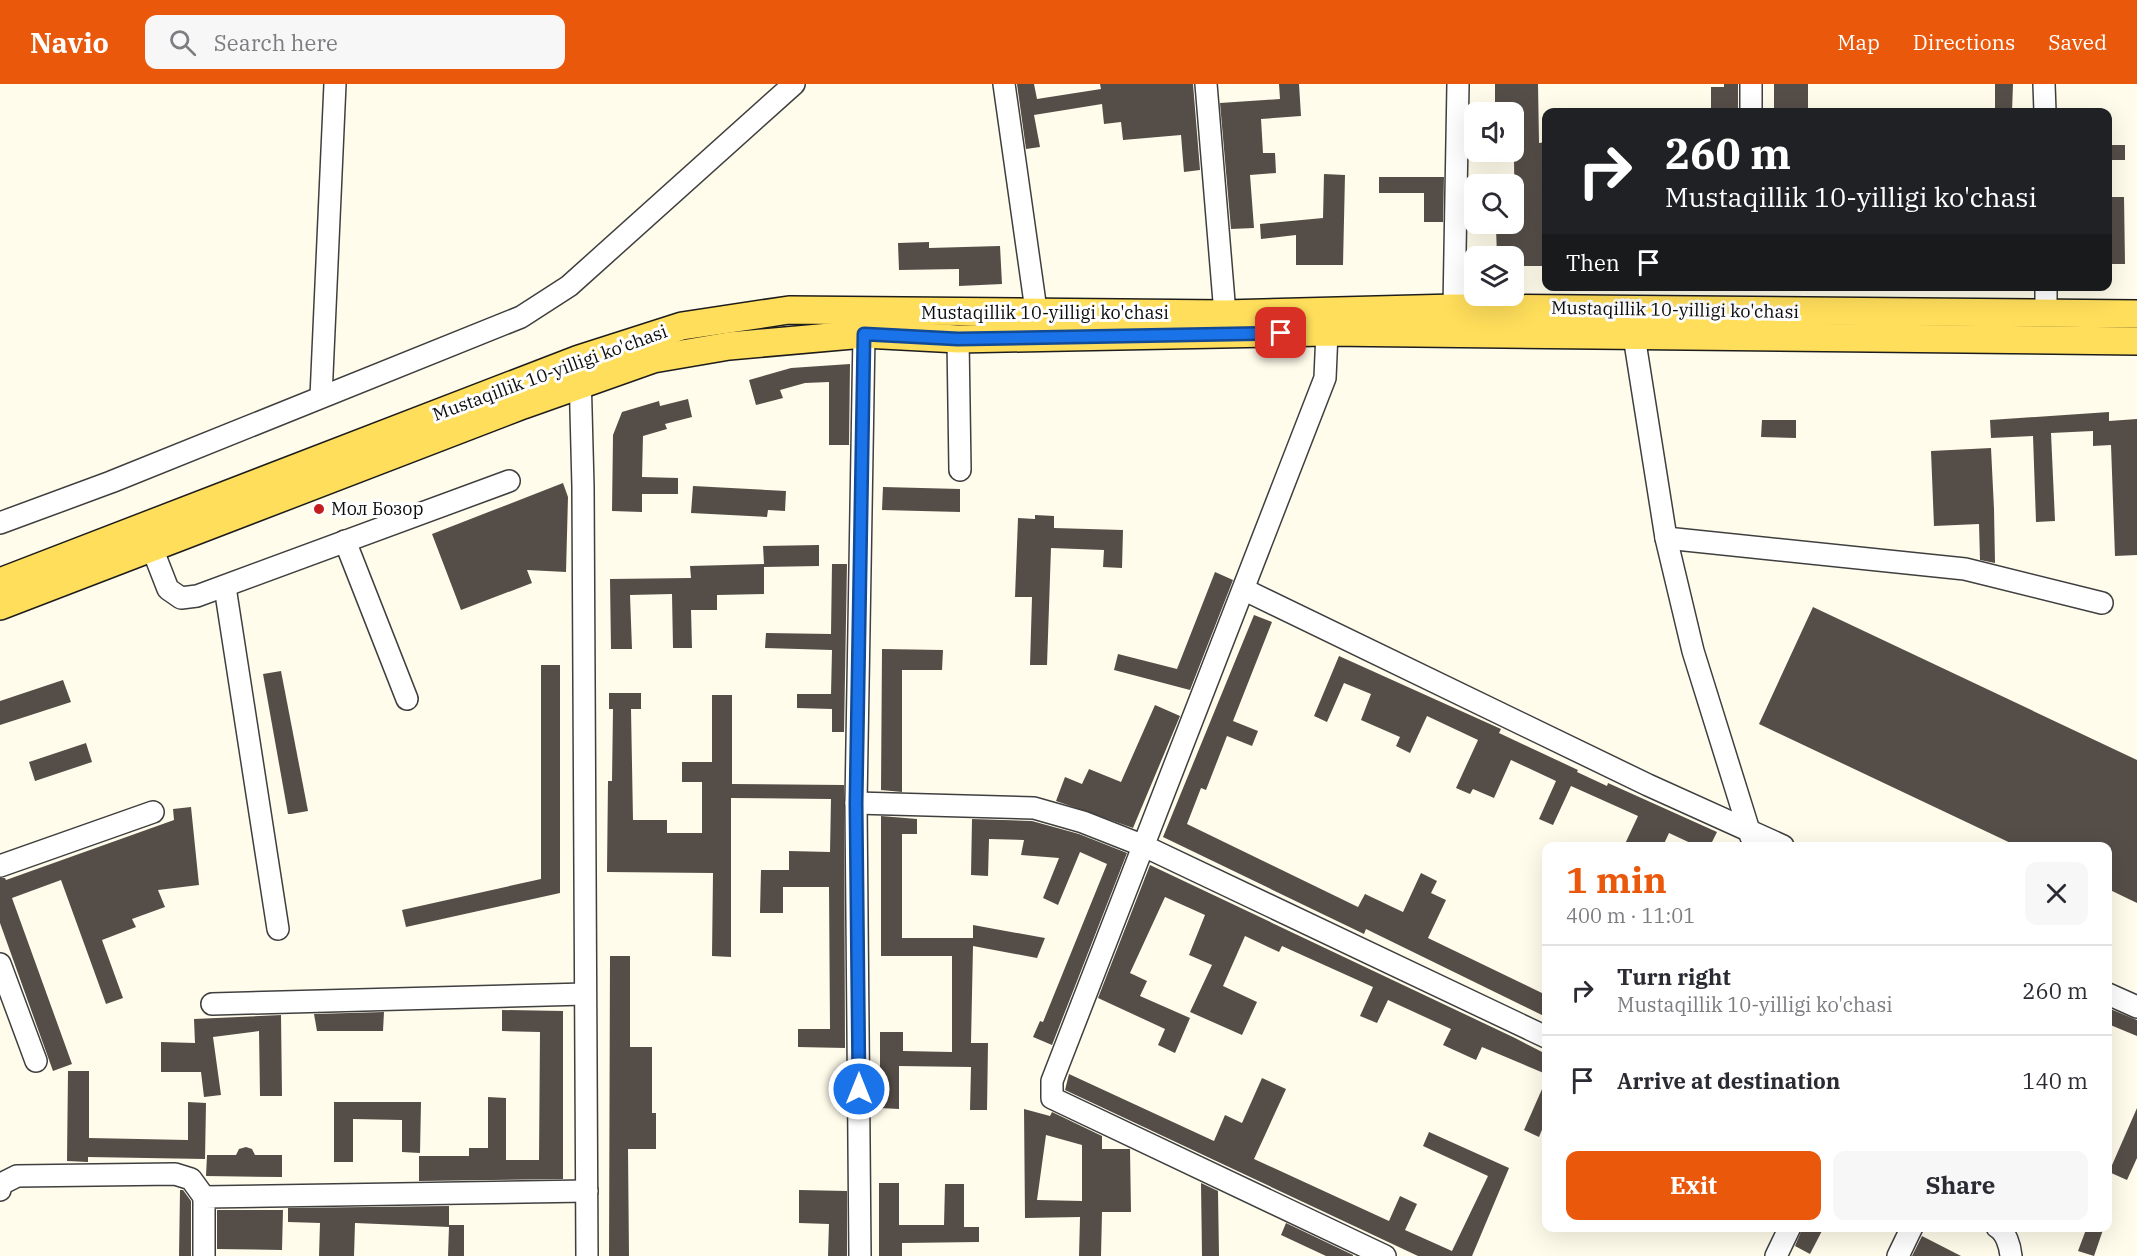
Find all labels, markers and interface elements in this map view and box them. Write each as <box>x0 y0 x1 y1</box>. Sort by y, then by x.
search box <box>145 15 565 69</box>
text: Navio <box>30 24 109 61</box>
icon: search <box>166 26 199 59</box>
text: Search here <box>214 28 338 57</box>
text: Map <box>1837 28 1880 56</box>
text: Directions <box>1913 28 2015 56</box>
text: Saved <box>2048 28 2107 56</box>
map controls <box>1464 102 1524 306</box>
button: sound <box>1464 102 1524 162</box>
text: 260 m <box>1665 126 1791 181</box>
icon: right <box>1566 132 1644 210</box>
button: search <box>1464 174 1524 234</box>
text: Mustaqillik 10-yilligi ko'chasi <box>1665 179 2037 214</box>
button: layers <box>1464 246 1524 306</box>
icon: arrive <box>1632 246 1665 279</box>
text: Then <box>1566 248 1620 277</box>
street label: Mustaqillik 10-yilligi ko'chasi <box>1551 296 1800 323</box>
street label: Mustaqillik 10-yilligi ko'chasi <box>921 301 1169 324</box>
pin <box>1255 307 1306 358</box>
icon: arrive <box>1264 316 1297 349</box>
street label: Mustaqillik 10-yilligi ko'chasi <box>429 319 671 426</box>
place label: Мол Бозор <box>331 497 424 520</box>
marker: Мол Бозор <box>312 502 326 516</box>
text: 1 min <box>1566 856 1667 903</box>
button: close <box>2025 862 2088 925</box>
text: 400 m · 11:01 <box>1566 902 1695 929</box>
text: Turn right <box>1617 962 1731 991</box>
icon: right <box>1566 974 1599 1007</box>
text: 260 m <box>2022 976 2088 1005</box>
text: Mustaqillik 10-yilligi ko'chasi <box>1617 991 1893 1018</box>
position arrow <box>827 1057 891 1121</box>
icon: arrive <box>1566 1064 1599 1097</box>
text: Arrive at destination <box>1617 1066 1840 1095</box>
text: 140 m <box>2022 1066 2088 1095</box>
button: Exit <box>1566 1151 1821 1220</box>
button: Share <box>1833 1151 2088 1220</box>

